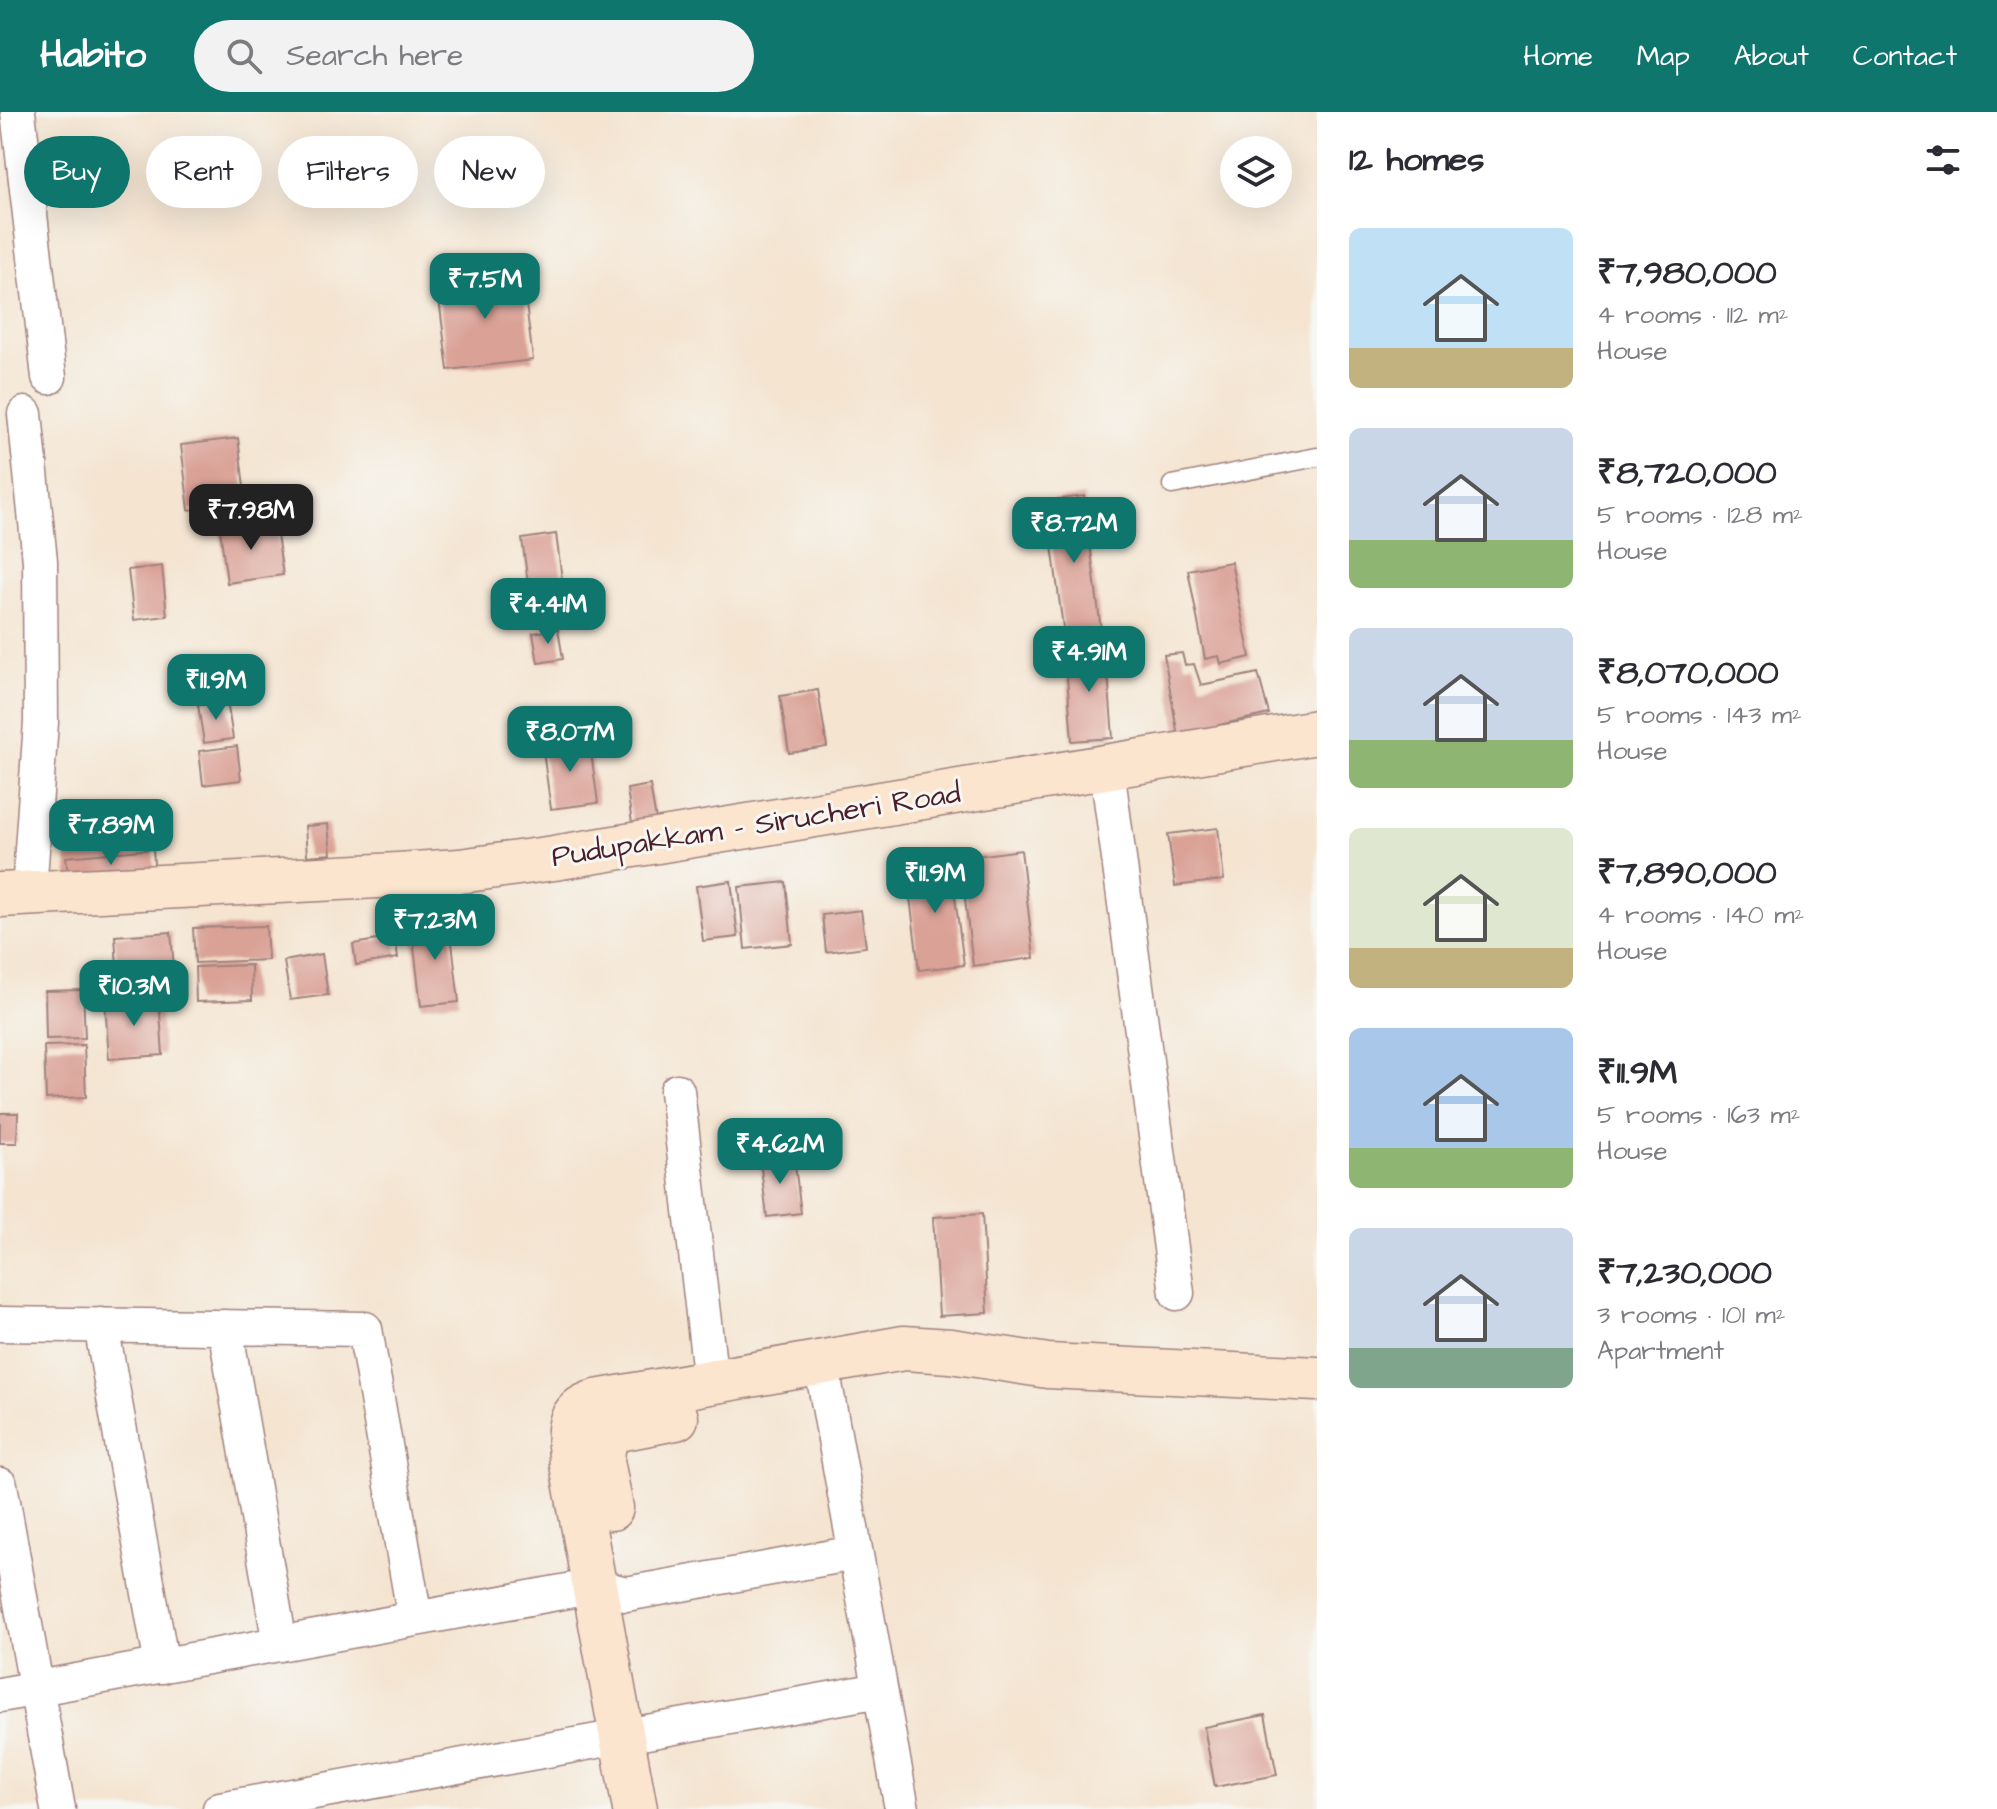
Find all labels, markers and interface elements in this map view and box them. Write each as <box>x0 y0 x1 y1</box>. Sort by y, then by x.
search box <box>194 20 754 92</box>
text: Habito <box>40 30 146 82</box>
icon: search <box>222 34 266 78</box>
text: Search here <box>286 35 463 77</box>
text: Home <box>1523 37 1593 76</box>
text: Map <box>1637 37 1690 76</box>
text: About <box>1734 37 1809 76</box>
text: Contact <box>1853 37 1957 76</box>
chip: Buy <box>24 136 130 208</box>
chip: Rent <box>146 136 262 208</box>
chip: Filters <box>278 136 418 208</box>
chip: New <box>434 136 545 208</box>
map controls <box>1220 136 1292 208</box>
button: layers <box>1220 136 1292 208</box>
text: 12 homes <box>1349 136 1484 184</box>
icon: filters <box>1921 138 1965 182</box>
text: ₹7,980,000 <box>1597 249 1777 297</box>
pin: ₹7.5M <box>429 253 541 321</box>
icon: home <box>1413 260 1509 356</box>
text: ₹7.5M <box>448 261 522 297</box>
text: 4 rooms · 112 m² <box>1597 297 1788 333</box>
text: House <box>1597 333 1668 369</box>
text: ₹8,720,000 <box>1597 449 1777 497</box>
icon: home <box>1413 460 1509 556</box>
pin: ₹7.98M <box>186 484 316 552</box>
text: ₹7.98M <box>207 492 295 528</box>
pin: ₹8.72M <box>1009 497 1139 565</box>
text: 5 rooms · 128 m² <box>1597 497 1803 533</box>
text: ₹8.72M <box>1030 505 1118 541</box>
text: House <box>1597 533 1668 569</box>
pin: ₹4.41M <box>483 578 613 646</box>
text: ₹4.41M <box>509 586 587 622</box>
pin: ₹4.91M <box>1024 626 1154 694</box>
text: ₹4.91M <box>1051 634 1127 670</box>
text: ₹8,070,000 <box>1597 649 1779 697</box>
pin: ₹11.9M <box>151 654 281 722</box>
icon: home <box>1413 660 1509 756</box>
text: ₹11.9M <box>185 662 247 698</box>
text: 5 rooms · 143 m² <box>1597 697 1802 733</box>
pin: ₹8.07M <box>505 706 635 774</box>
text: ₹8.07M <box>525 714 615 750</box>
text: House <box>1597 733 1668 769</box>
street label: Pudupakkam - Sirucheri Road <box>549 772 963 878</box>
pin: ₹7.89M <box>46 799 176 867</box>
text: ₹7.89M <box>67 807 155 843</box>
pin: ₹11.9M <box>870 847 1000 915</box>
text: ₹7,890,000 <box>1597 849 1777 897</box>
text: ₹11.9M <box>904 855 966 891</box>
icon: home <box>1413 860 1509 956</box>
pin: ₹7.23M <box>370 894 500 962</box>
text: 4 rooms · 140 m² <box>1597 897 1804 933</box>
text: ₹7.23M <box>393 902 477 938</box>
text: House <box>1597 933 1668 969</box>
pin: ₹10.3M <box>69 960 199 1028</box>
text: ₹10.3M <box>98 968 171 1004</box>
text: ₹11.9M <box>1597 1049 1677 1097</box>
icon: home <box>1413 1060 1509 1156</box>
text: 5 rooms · 163 m² <box>1597 1097 1800 1133</box>
pin: ₹4.62M <box>715 1118 845 1186</box>
text: ₹4.62M <box>736 1126 824 1162</box>
text: House <box>1597 1133 1668 1169</box>
text: ₹7,230,000 <box>1597 1249 1772 1297</box>
icon: home <box>1413 1260 1509 1356</box>
text: 3 rooms · 101 m² <box>1597 1297 1785 1333</box>
text: Apartment <box>1597 1333 1724 1369</box>

